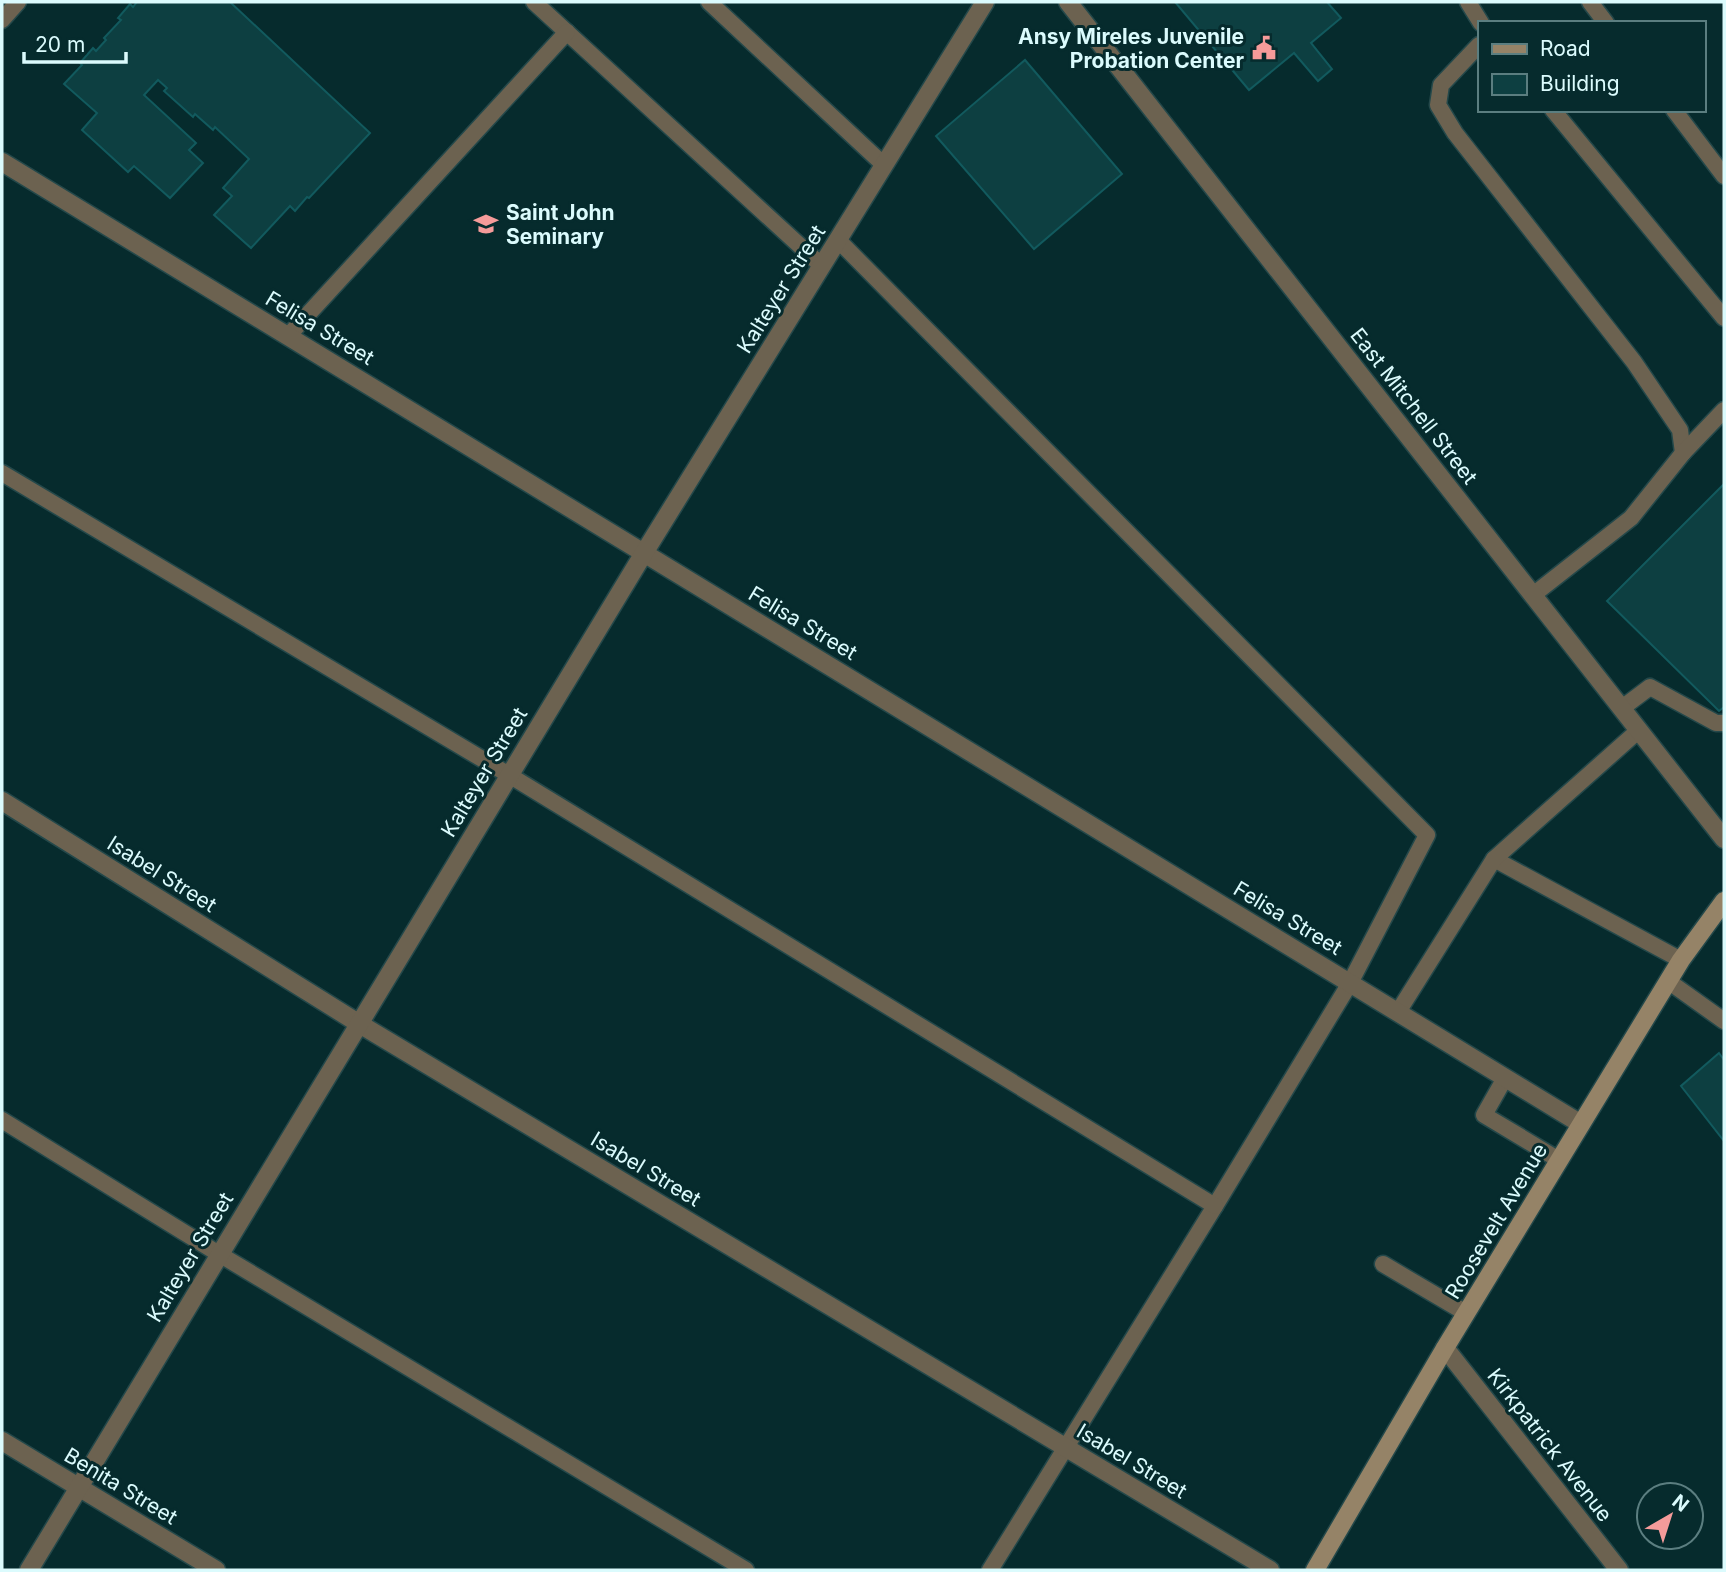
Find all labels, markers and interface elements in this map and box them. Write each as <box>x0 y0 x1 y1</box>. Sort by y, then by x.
scale bar <box>24 21 126 65</box>
legend <box>1478 21 1705 112</box>
place label: Ansy Mireles Juvenile Probation Center <box>1018 24 1244 73</box>
text: 20 m <box>35 32 85 57</box>
public building icon: Ansy Mireles Juvenile Probation Center <box>1250 34 1278 62</box>
text: Road <box>1540 36 1591 61</box>
text: Building <box>1540 71 1620 96</box>
place label: Saint John Seminary <box>506 200 615 249</box>
school or university icon: Saint John Seminary <box>472 210 500 238</box>
street label: Kalteyer Street <box>732 220 830 358</box>
street label: Felisa Street <box>261 286 379 370</box>
street label: East Mitchell Street <box>1345 323 1483 489</box>
street label: Felisa Street <box>744 581 862 665</box>
street label: Kalteyer Street <box>436 703 533 841</box>
street label: Isabel Street <box>103 831 221 917</box>
street label: Felisa Street <box>1229 876 1347 960</box>
street label: Isabel Street <box>586 1126 706 1212</box>
street label: Roosevelt Avenue <box>1440 1139 1552 1303</box>
street label: Kalteyer Street <box>142 1188 239 1326</box>
street label: Kirkpatrick Avenue <box>1482 1363 1618 1527</box>
street label: Isabel Street <box>1072 1418 1192 1504</box>
street label: Benita Street <box>60 1442 182 1530</box>
north arrow <box>1635 1481 1705 1551</box>
text: N <box>1668 1490 1693 1517</box>

